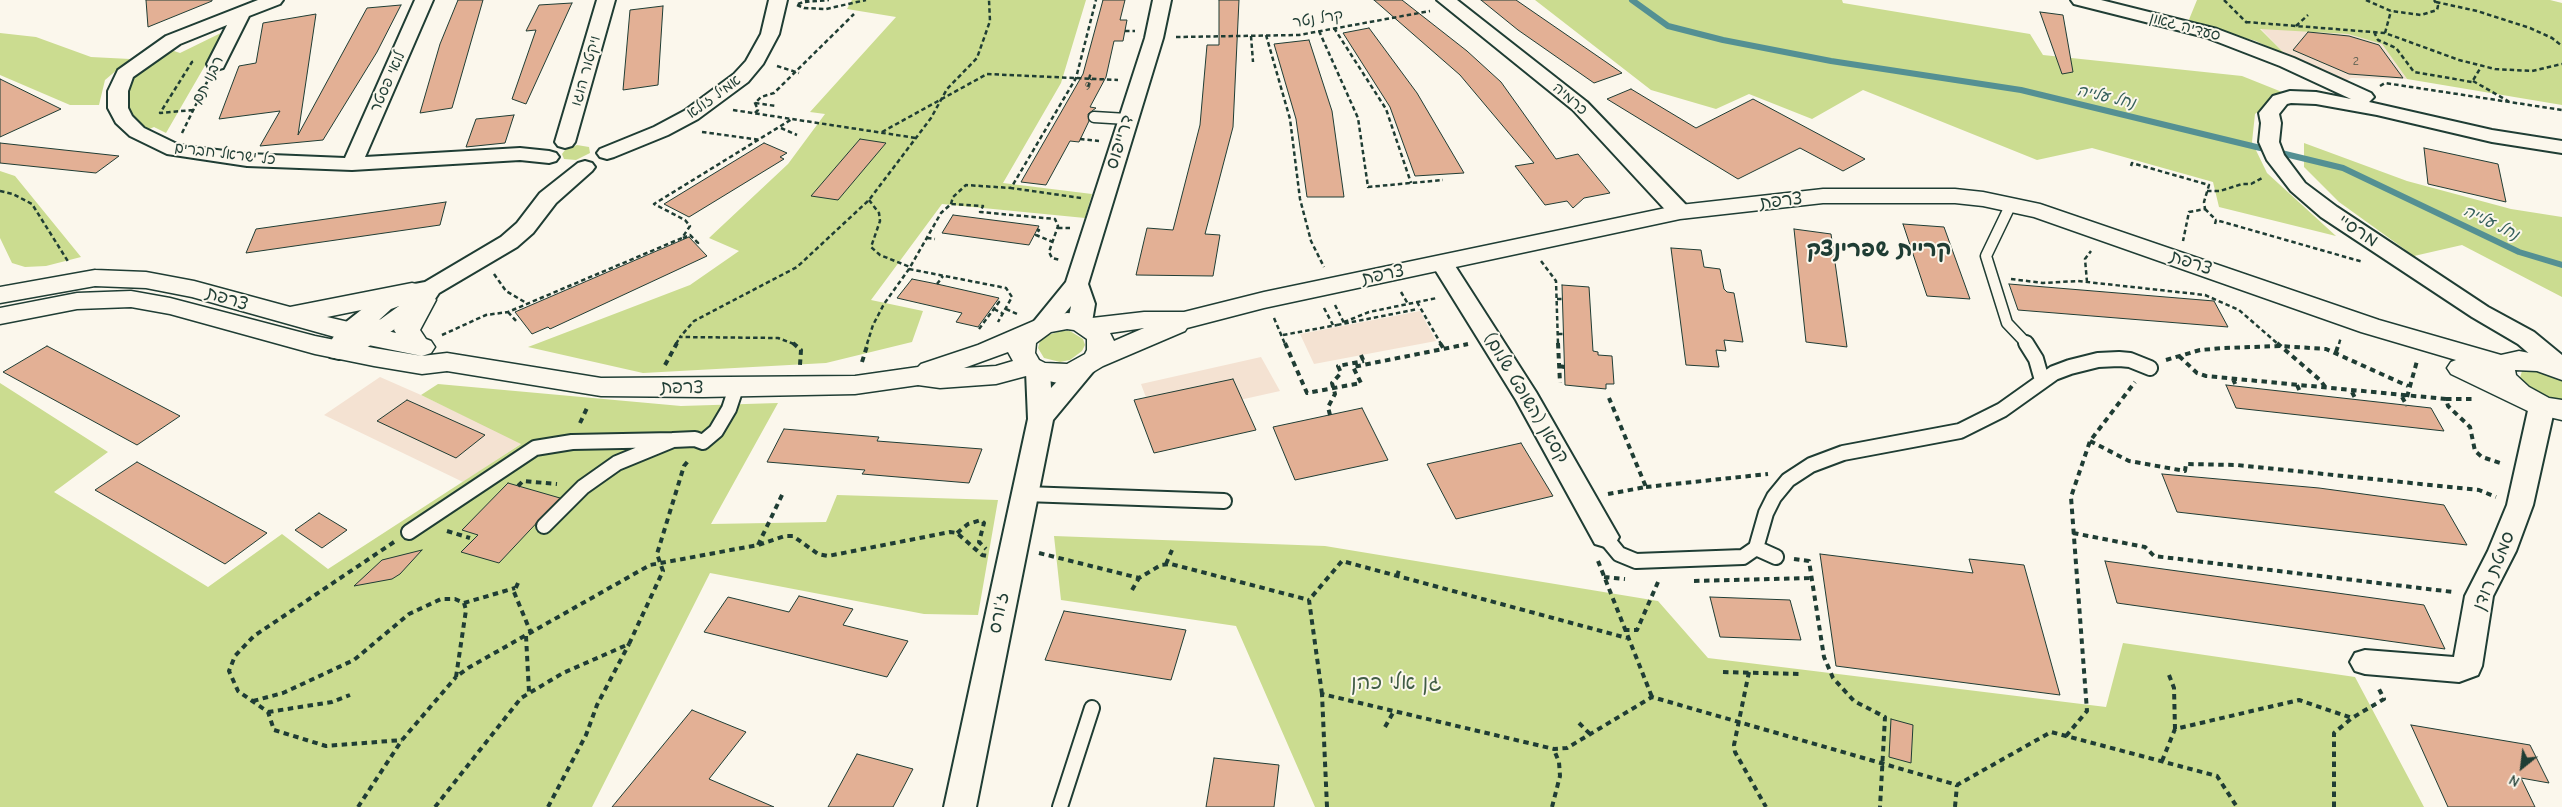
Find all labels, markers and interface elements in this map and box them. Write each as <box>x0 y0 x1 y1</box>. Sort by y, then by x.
street label: קרל נטר <box>1292 6 1344 32</box>
street label: סעדיה גאון <box>2147 9 2223 45</box>
street label: ויקטור הוגו <box>567 34 605 108</box>
street label: לואי פסטר <box>367 49 409 115</box>
street label: רבנו תם <box>188 53 228 107</box>
house number: 2 <box>2353 55 2359 69</box>
street label: אמיל זולא <box>683 71 745 123</box>
street label: כרמיה <box>1549 79 1591 119</box>
house number: 9 <box>1085 80 1091 94</box>
water label: נחל עלייה <box>2075 81 2137 113</box>
street label: דרייפוס <box>1101 112 1139 172</box>
street label: כל ישראל חברים <box>173 139 277 169</box>
street label: צרפת <box>1758 188 1804 214</box>
water label: נחל עלייה <box>2460 201 2522 245</box>
street label: מרסיי <box>2334 210 2382 252</box>
district label: קריית שפרינצק <box>1807 237 1951 263</box>
street label: צרפת <box>2167 246 2215 280</box>
street label: צרפת <box>1360 260 1406 290</box>
street label: צרפת <box>203 282 251 316</box>
street label: קסאן (השופט שלום) <box>1479 329 1573 467</box>
street label: צרפת <box>661 377 703 399</box>
street label: סמטת רודן <box>2468 528 2520 614</box>
street label: ז'ורס <box>984 591 1014 635</box>
park label: גן אלי כהן <box>1351 670 1441 696</box>
north arrow <box>2497 742 2547 792</box>
text: N <box>2506 771 2523 790</box>

